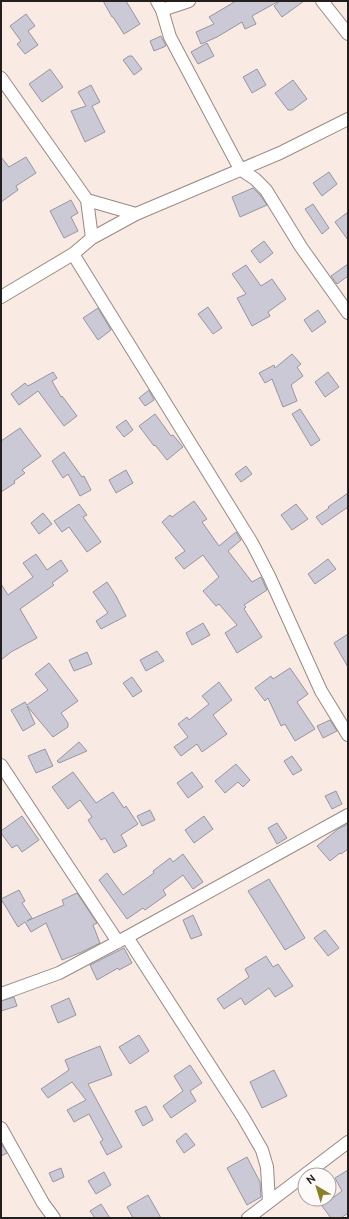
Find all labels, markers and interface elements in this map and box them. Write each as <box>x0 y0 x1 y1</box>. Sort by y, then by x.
north arrow <box>297 1167 337 1207</box>
text: N <box>304 1172 318 1186</box>

